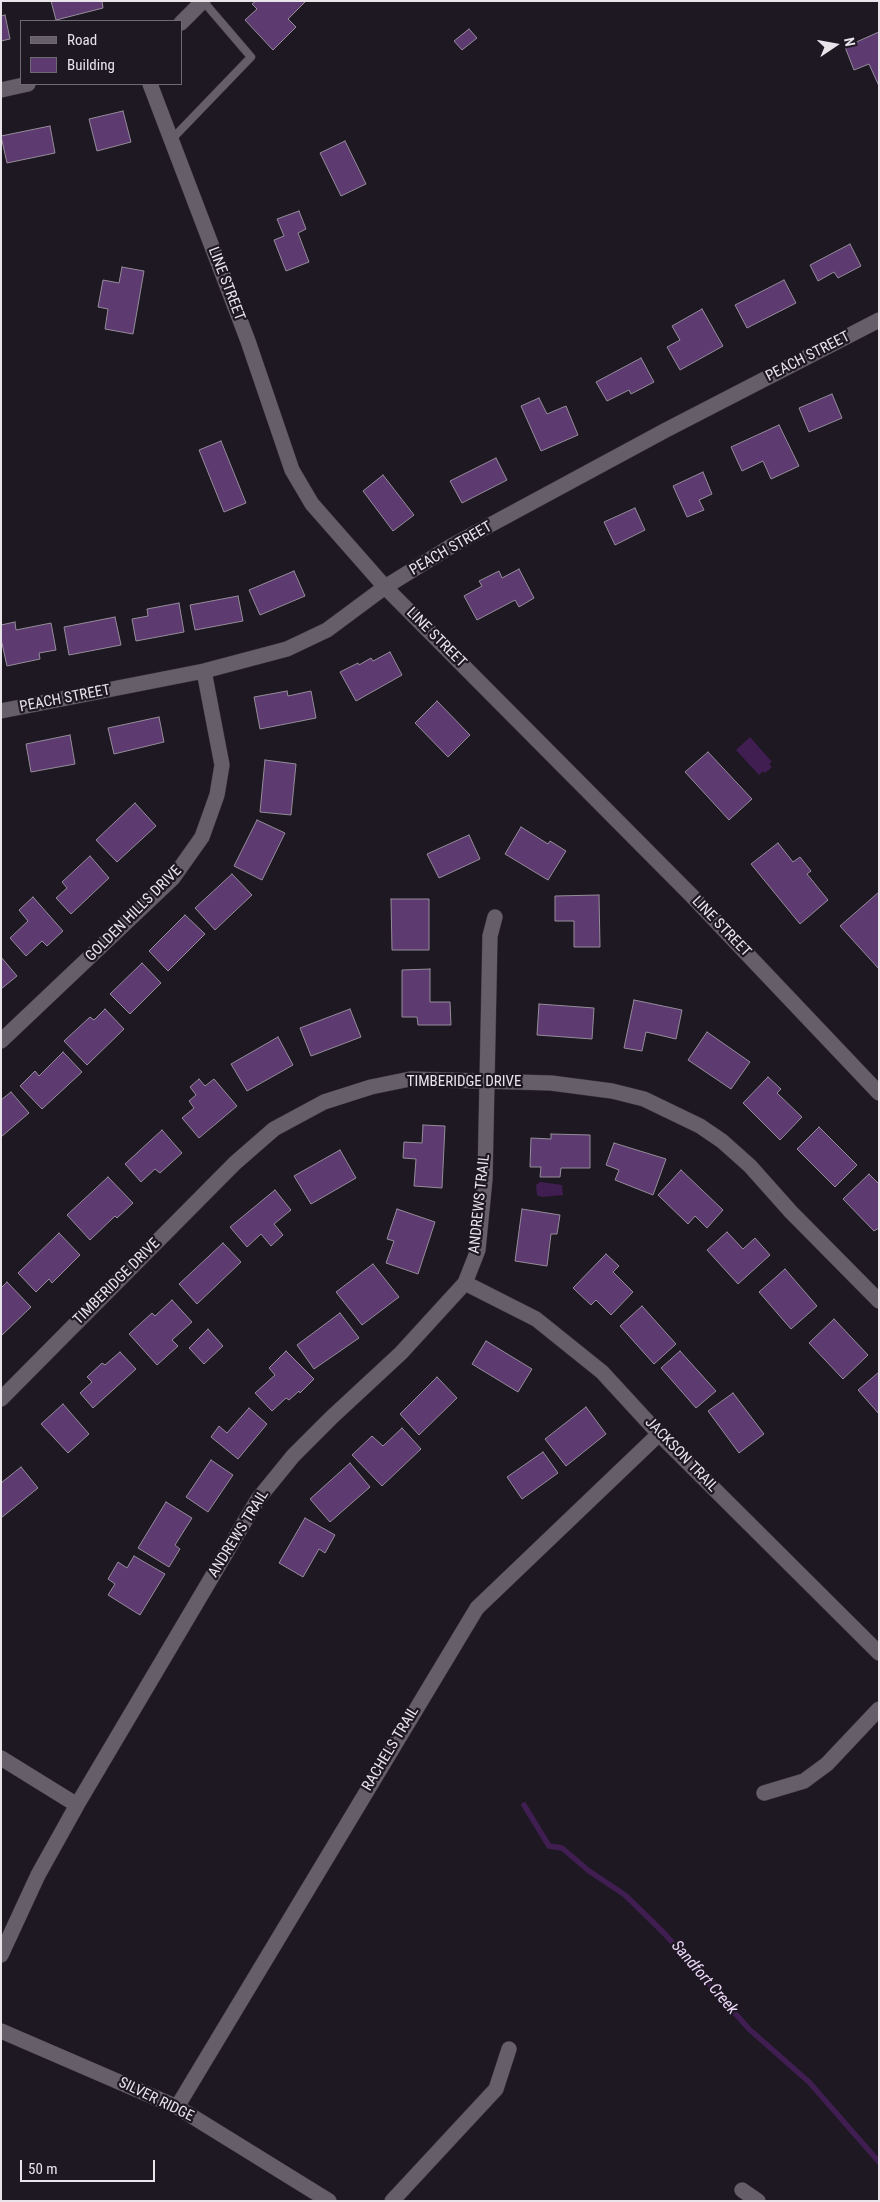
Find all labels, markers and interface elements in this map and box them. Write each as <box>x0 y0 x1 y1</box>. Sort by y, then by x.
legend <box>20 20 182 85</box>
north arrow <box>810 20 860 70</box>
text: Road <box>67 31 97 49</box>
text: N <box>841 36 858 48</box>
text: Building <box>67 56 115 74</box>
street label: LINE STREET <box>204 245 248 323</box>
street label: PEACH STREET <box>763 328 853 386</box>
street label: PEACH STREET <box>407 518 495 580</box>
street label: LINE STREET <box>402 604 470 672</box>
street label: PEACH STREET <box>18 681 112 717</box>
street label: GOLDEN HILLS DRIVE <box>82 862 186 966</box>
street label: LINE STREET <box>688 893 754 961</box>
street label: TIMBERIDGE DRIVE <box>407 1073 521 1091</box>
street label: ANDREWS TRAIL <box>466 1153 494 1255</box>
street label: TIMBERIDGE DRIVE <box>70 1235 164 1329</box>
street label: JACKSON TRAIL <box>641 1414 721 1496</box>
street label: ANDREWS TRAIL <box>205 1487 273 1581</box>
street label: RACHELS TRAIL <box>359 1703 423 1795</box>
water label: Sandfort Creek <box>667 1937 741 2019</box>
street label: SILVER RIDGE <box>116 2074 196 2126</box>
scale bar <box>22 2150 158 2182</box>
text: 50 m <box>28 2160 58 2178</box>

